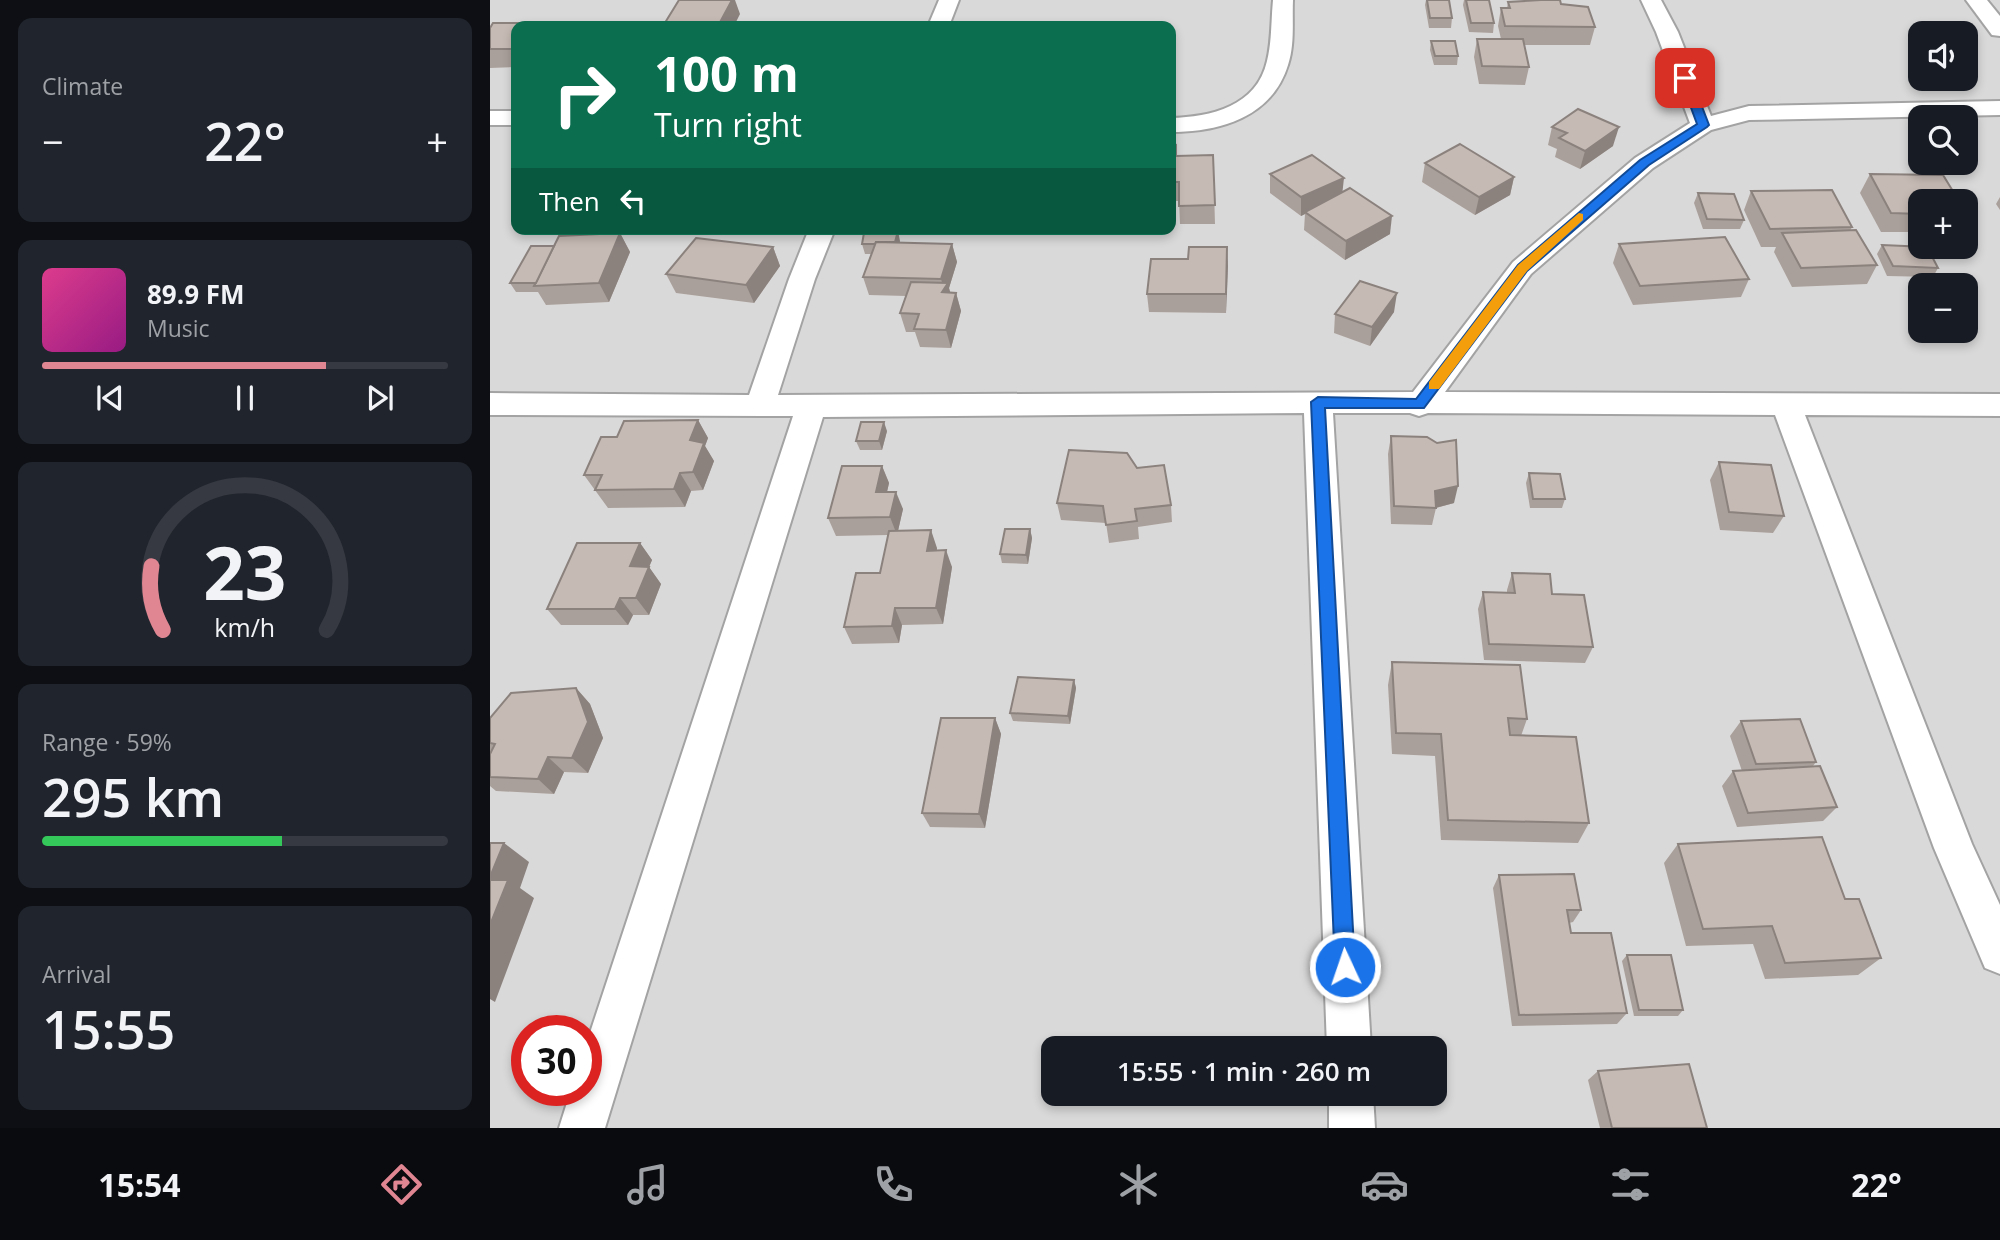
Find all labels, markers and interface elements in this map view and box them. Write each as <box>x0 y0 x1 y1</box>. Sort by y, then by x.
map controls <box>1908 21 1978 343</box>
button: sound <box>1908 21 1978 91</box>
text: 100 m <box>654 40 799 106</box>
pin <box>1655 48 1715 108</box>
icon: right <box>539 49 630 140</box>
icon: arrive <box>1666 59 1704 97</box>
text: Climate <box>42 70 123 102</box>
text: Turn right <box>654 103 802 146</box>
text: 22° <box>204 105 286 176</box>
button: search <box>1908 105 1978 175</box>
text: − <box>42 115 64 167</box>
text: + <box>426 115 448 167</box>
icon: left <box>614 182 652 220</box>
text: Then <box>539 183 600 219</box>
button: + <box>1908 189 1978 259</box>
button: − <box>1908 273 1978 343</box>
text: 89.9 FM <box>147 276 245 312</box>
text: Music <box>147 312 210 344</box>
icon: previous <box>91 379 129 417</box>
icon: pause <box>226 379 264 417</box>
icon: next <box>361 379 399 417</box>
text: 23 <box>203 522 287 621</box>
text: km/h <box>215 610 275 644</box>
text: Range · 59% <box>42 726 172 758</box>
text: 295 km <box>42 761 224 832</box>
position arrow <box>1308 930 1382 1004</box>
text: Arrival <box>42 958 111 990</box>
text: 15:55 <box>42 993 175 1064</box>
speed limit sign: 30 <box>511 1015 602 1106</box>
text: 15:55 · 1 min · 260 m <box>1117 1053 1371 1089</box>
icon: directions <box>377 1160 426 1209</box>
icon: music <box>623 1160 672 1209</box>
icon: phone <box>869 1160 918 1209</box>
icon: climate <box>1114 1160 1163 1209</box>
icon: car <box>1360 1160 1409 1209</box>
icon: filters <box>1606 1160 1655 1209</box>
text: 15:54 <box>98 1163 181 1206</box>
text: 22° <box>1851 1163 1902 1206</box>

